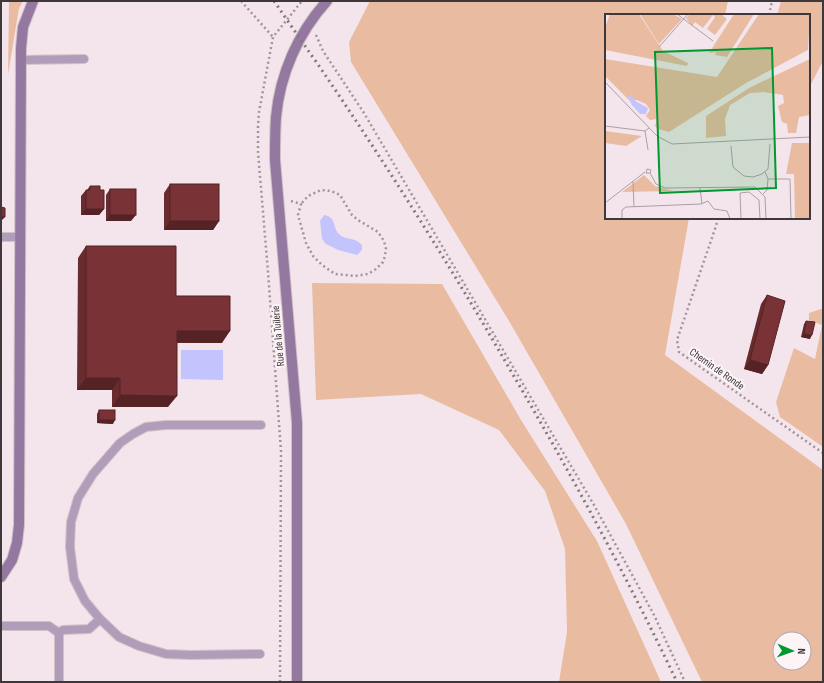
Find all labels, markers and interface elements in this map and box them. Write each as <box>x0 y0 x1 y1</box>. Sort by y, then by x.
inset map <box>605 14 810 219</box>
street label: Rue de la Tuilerie <box>269 305 287 367</box>
street label: Chemin de Ronde <box>687 345 747 393</box>
north arrow <box>772 631 812 671</box>
text: N <box>795 648 808 655</box>

